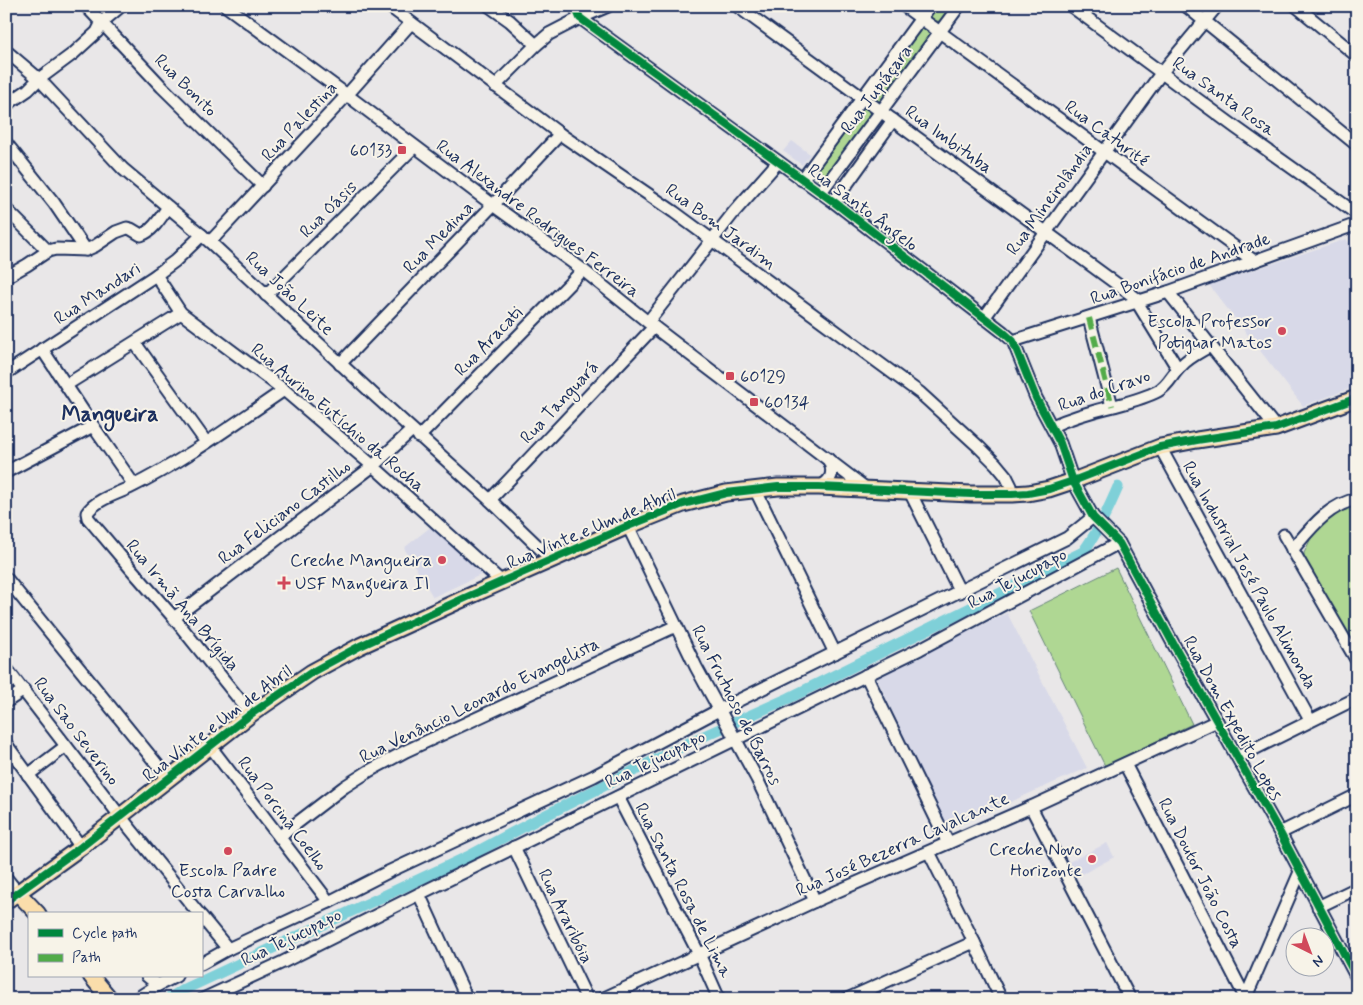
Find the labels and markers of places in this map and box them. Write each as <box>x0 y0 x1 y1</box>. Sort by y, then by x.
place label: 60133 <box>350 139 392 163</box>
marker: 60133 <box>396 144 408 156</box>
place label: Escola Professor Potiguar Matos <box>1147 310 1272 355</box>
marker: Escola Professor Potiguar Matos <box>1276 325 1288 337</box>
place label: 60129 <box>740 365 786 389</box>
marker: 60129 <box>724 370 736 382</box>
place label: 60134 <box>764 391 810 415</box>
marker: 60134 <box>748 396 760 408</box>
place label: Creche Mangueira <box>290 549 432 574</box>
marker: Creche Mangueira <box>436 554 448 566</box>
place label: USF Mangueira II <box>295 572 429 598</box>
marker: USF Mangueira II <box>277 576 291 590</box>
place label: Creche Novo Horizonte <box>989 838 1082 883</box>
marker: Escola Padre Costa Carvalho <box>222 845 234 857</box>
marker: Creche Novo Horizonte <box>1086 853 1098 865</box>
place label: Escola Padre Costa Carvalho <box>171 859 285 904</box>

